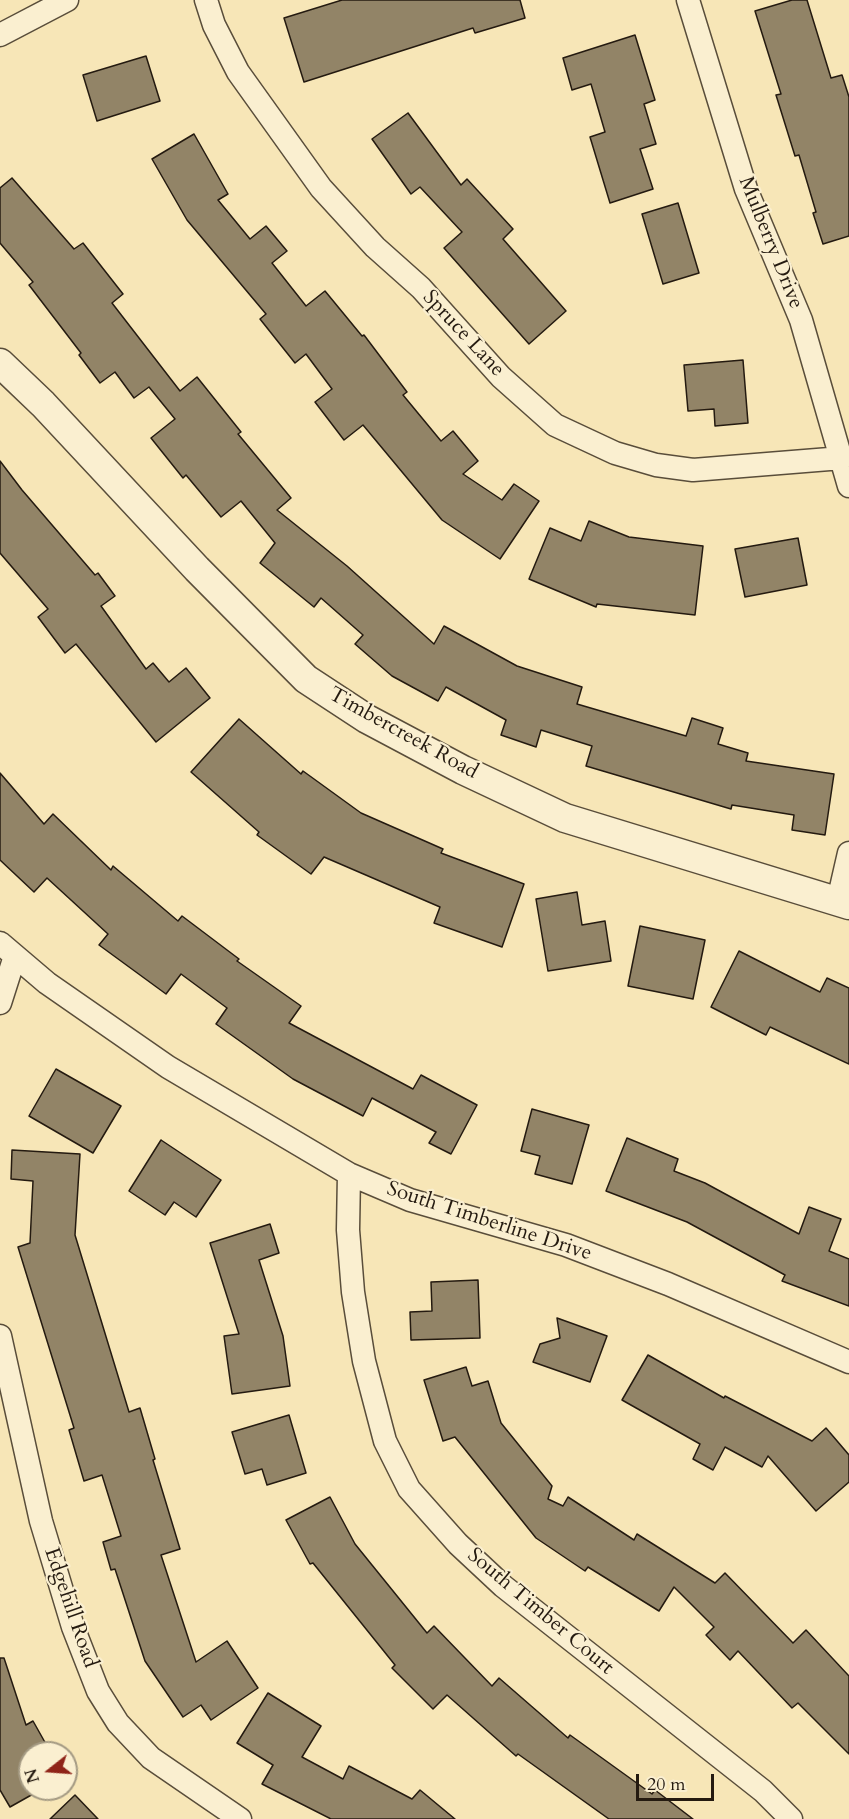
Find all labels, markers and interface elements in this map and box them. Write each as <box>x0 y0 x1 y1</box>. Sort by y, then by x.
street label: Mulberry Drive <box>732 173 808 313</box>
street label: Spruce Lane <box>417 286 509 382</box>
street label: Timbercreek Road <box>324 683 482 785</box>
street label: South Timberline Drive <box>383 1177 595 1267</box>
street label: South Timber Court <box>462 1543 618 1681</box>
street label: Edgehill Road <box>38 1545 102 1671</box>
north arrow <box>18 1741 78 1801</box>
scale bar <box>639 1762 717 1800</box>
text: N <box>20 1766 45 1786</box>
text: 20 m <box>647 1772 686 1797</box>

